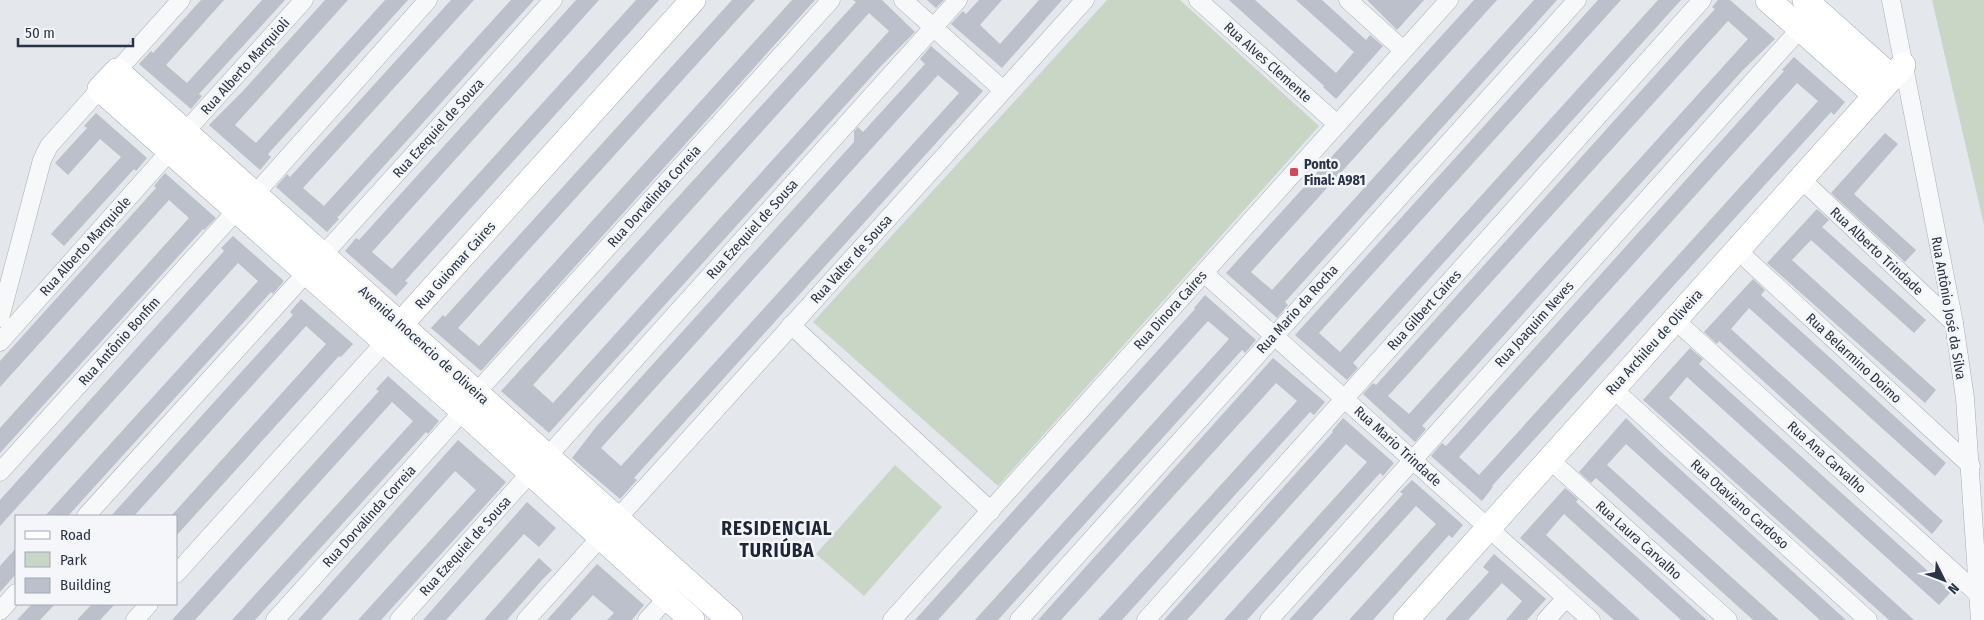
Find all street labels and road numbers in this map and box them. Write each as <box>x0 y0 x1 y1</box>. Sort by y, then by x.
street label: Rua Alberto Marquioli <box>197 14 293 118</box>
street label: Rua Alves Clemente <box>1220 18 1315 106</box>
street label: Rua Ezequiel de Souza <box>389 75 488 182</box>
street label: Rua Dorvalinda Correia <box>604 142 705 251</box>
street label: Rua Ezequiel de Sousa <box>703 176 802 283</box>
street label: Rua Alberto Marquiole <box>36 193 135 300</box>
street label: Rua Alberto Trindade <box>1827 204 1927 299</box>
street label: Rua Valter de Sousa <box>807 211 896 307</box>
street label: Rua Guiomar Caires <box>412 218 499 313</box>
street label: Rua Antônio José da Silva <box>1928 235 1969 381</box>
street label: Rua Mario da Rocha <box>1253 261 1342 357</box>
street label: Rua Dinora Caires <box>1130 267 1210 353</box>
street label: Rua Gilbert Caires <box>1384 267 1465 354</box>
street label: Rua Joaquim Neves <box>1491 278 1577 371</box>
street label: Avenida Inocencio de Oliveira <box>355 282 492 408</box>
street label: Rua Archileu de Oliveira <box>1602 286 1707 399</box>
street label: Rua Antônio Bonfim <box>75 293 164 389</box>
street label: Rua Belarmino Doimo <box>1802 310 1905 407</box>
street label: Rua Mario Trindade <box>1351 403 1445 490</box>
street label: Rua Ana Carvalho <box>1784 418 1869 497</box>
street label: Rua Otaviano Cardoso <box>1687 456 1792 553</box>
street label: Rua Dorvalinda Correia <box>319 462 420 571</box>
street label: Rua Ezequiel de Sousa <box>416 493 515 600</box>
street label: Rua Laura Carvalho <box>1592 497 1685 583</box>

